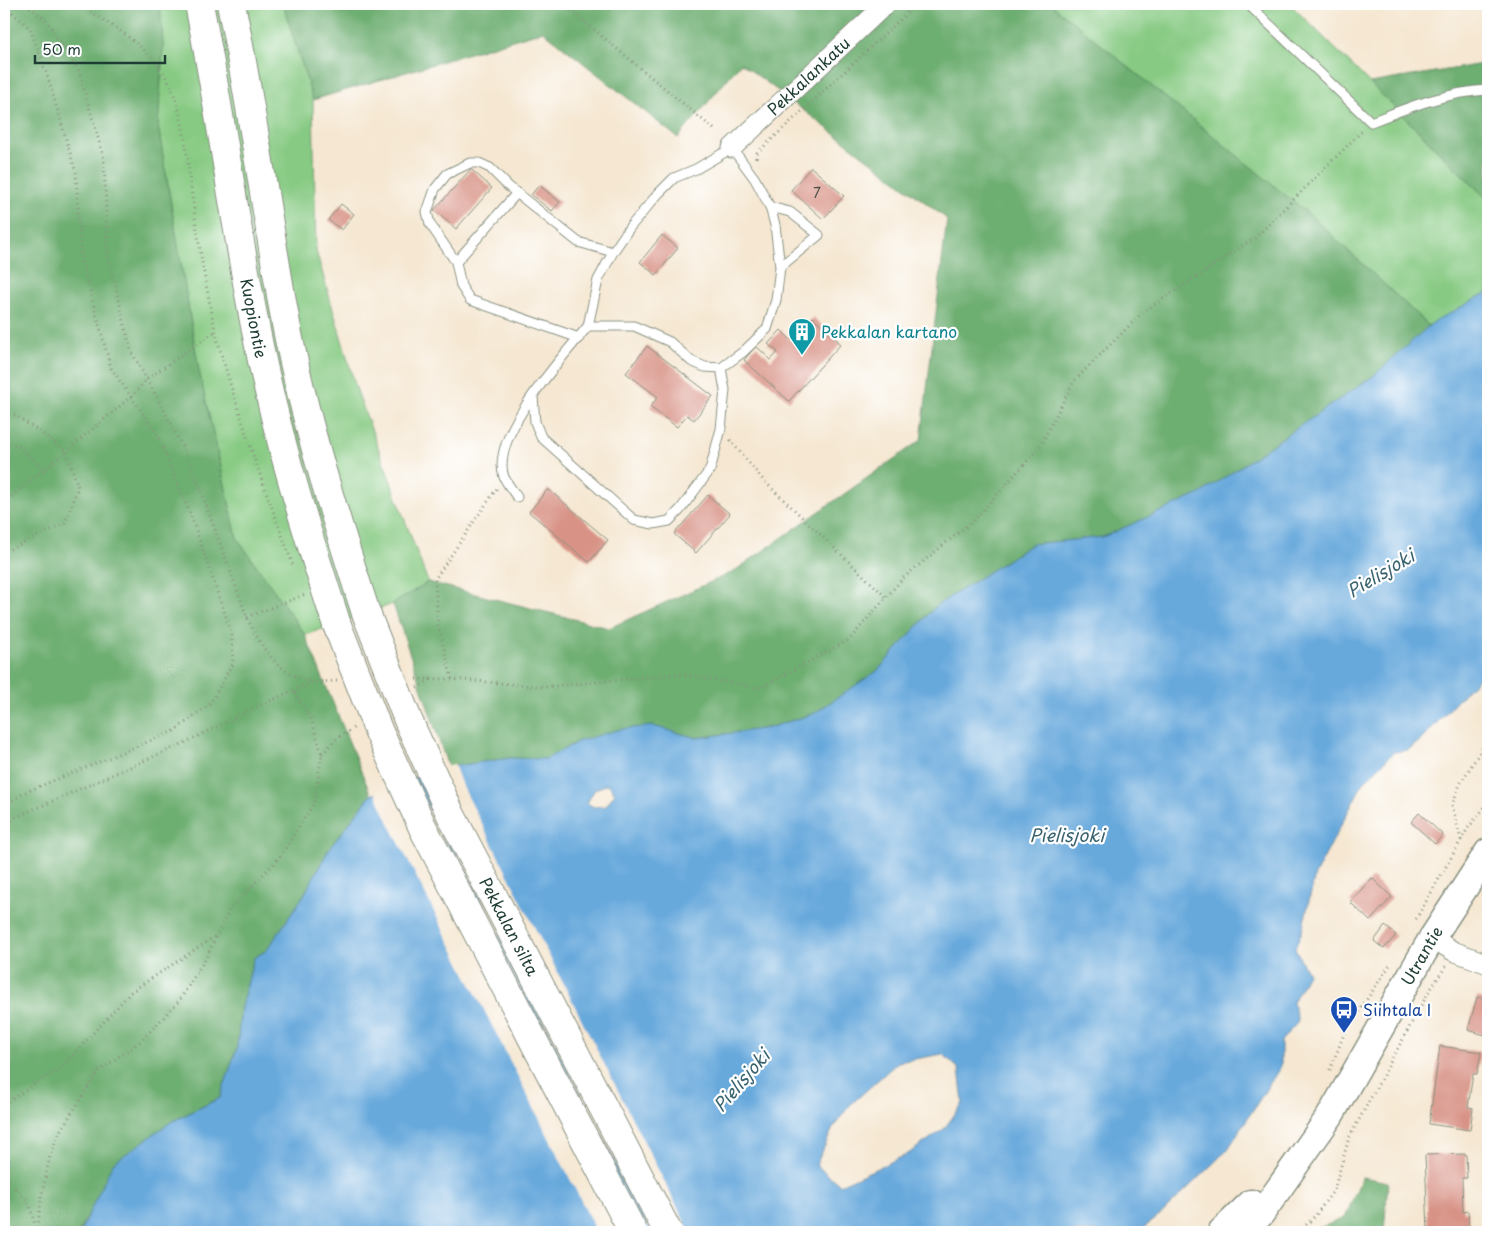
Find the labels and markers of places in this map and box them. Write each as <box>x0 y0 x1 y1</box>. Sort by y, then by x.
building icon: Pekkalan kartano <box>787 317 817 356</box>
place label: Pekkalan kartano <box>821 319 957 343</box>
bus stop icon: Siihtala I <box>1329 995 1359 1034</box>
place label: Siihtala I <box>1363 997 1431 1021</box>

